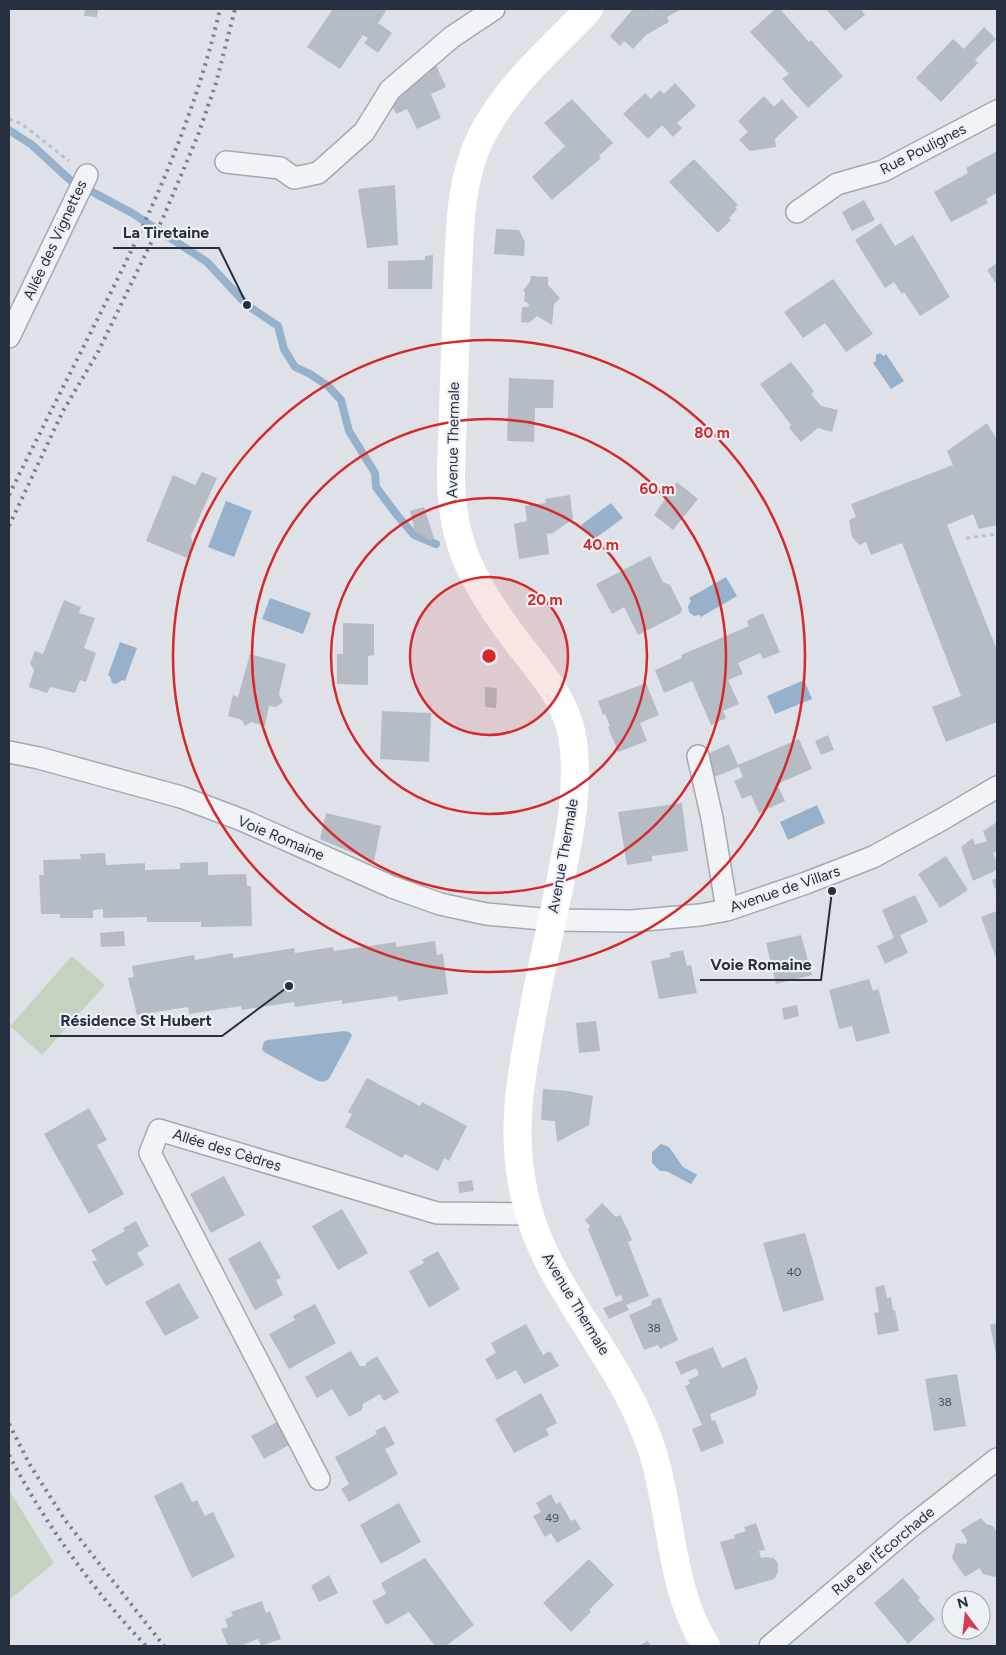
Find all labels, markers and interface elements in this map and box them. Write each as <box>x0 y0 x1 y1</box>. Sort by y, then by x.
street label: Rue Poulignes <box>877 120 969 178</box>
street label: Allée des Vignettes <box>19 177 91 303</box>
callout: La Tiretaine <box>113 217 219 248</box>
text: La Tiretaine <box>123 223 209 242</box>
street label: Avenue Thermale <box>443 382 463 498</box>
text: 80 m <box>694 424 730 442</box>
text: 60 m <box>639 480 675 498</box>
text: 40 m <box>583 536 619 554</box>
text: 20 m <box>527 591 563 609</box>
centre of rings <box>480 647 498 665</box>
street label: Avenue Thermale <box>544 797 582 915</box>
street label: Voie Romaine <box>235 812 327 864</box>
street label: Avenue de Villars <box>728 862 842 916</box>
callout: Voie Romaine <box>700 949 821 980</box>
text: Voie Romaine <box>710 955 812 974</box>
callout: Résidence St Hubert <box>50 1005 222 1036</box>
text: Résidence St Hubert <box>60 1011 212 1030</box>
street label: Allée des Cèdres <box>171 1125 283 1175</box>
street label: Avenue Thermale <box>538 1250 614 1358</box>
house number: 40 <box>786 1265 802 1279</box>
house number: 38 <box>647 1321 661 1335</box>
house number: 38 <box>938 1395 952 1409</box>
street label: Rue de l'Écorchade <box>828 1503 938 1599</box>
house number: 49 <box>545 1511 559 1525</box>
north arrow <box>941 1590 991 1640</box>
text: N <box>955 1593 970 1613</box>

